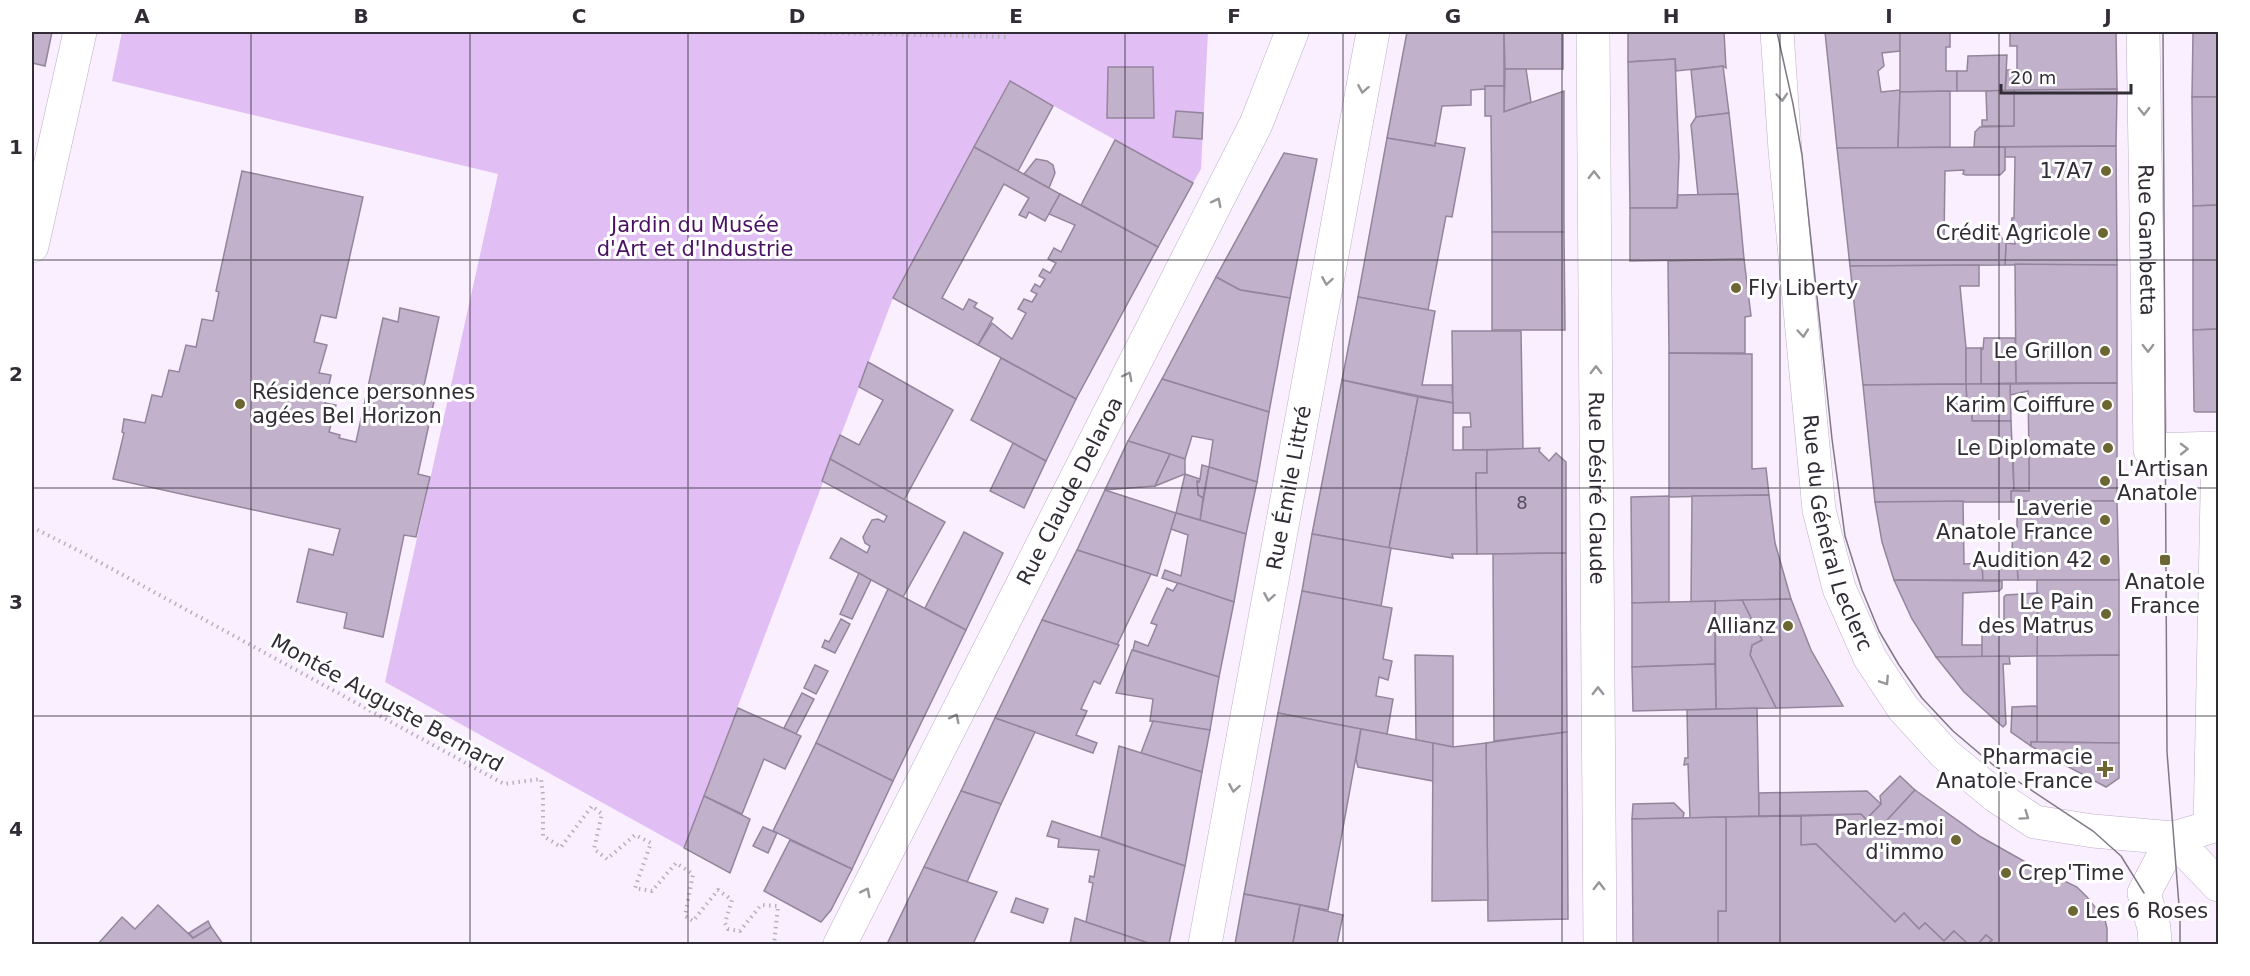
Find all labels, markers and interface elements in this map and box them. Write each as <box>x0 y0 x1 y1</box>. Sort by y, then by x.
text: A <box>134 4 150 28</box>
text: B <box>353 4 369 28</box>
text: C <box>572 4 586 28</box>
text: D <box>789 4 805 28</box>
text: E <box>1009 4 1023 28</box>
text: F <box>1227 4 1241 28</box>
text: G <box>1445 4 1461 28</box>
text: H <box>1663 4 1679 28</box>
text: I <box>1885 4 1893 28</box>
text: J <box>2102 4 2112 28</box>
scale bar <box>2001 57 2132 95</box>
text: 20 m <box>2010 67 2056 88</box>
one-way arrow <box>1357 84 1369 94</box>
one-way arrow <box>1775 92 1788 101</box>
one-way arrow <box>2138 106 2150 115</box>
text: 1 <box>9 135 23 159</box>
place label: 17A7 <box>2040 159 2094 183</box>
marker: 17A7 <box>2099 164 2113 178</box>
street label: Rue Gambetta <box>2133 164 2160 316</box>
one-way arrow <box>1588 171 1600 180</box>
one-way arrow <box>1209 198 1221 209</box>
park label: Jardin du Musée d'Art et d'Industrie <box>597 213 793 261</box>
place label: Crédit Agricole <box>1936 221 2091 245</box>
marker: Crédit Agricole <box>2096 226 2110 240</box>
one-way arrow <box>1321 275 1334 285</box>
place label: Fly Liberty <box>1748 276 1858 300</box>
marker: Fly Liberty <box>1729 281 1743 295</box>
one-way arrow <box>1796 328 1809 337</box>
place label: Le Grillon <box>1994 339 2093 363</box>
one-way arrow <box>2142 343 2154 352</box>
marker: Le Grillon <box>2098 344 2112 358</box>
text: 2 <box>9 362 23 386</box>
one-way arrow <box>1590 366 1602 375</box>
one-way arrow <box>1121 371 1133 382</box>
place label: Résidence personnes agées Bel Horizon <box>252 380 475 428</box>
street label: Rue Désiré Claude <box>1584 391 1609 585</box>
street label: Rue Claude Delaroa <box>1012 393 1128 589</box>
place label: Karim Coiffure <box>1945 393 2095 417</box>
marker: Résidence personnes agées Bel Horizon <box>233 397 247 411</box>
marker: Karim Coiffure <box>2100 398 2114 412</box>
street label: Rue Émile Littré <box>1262 404 1316 572</box>
street label: Rue du Général Leclerc <box>1798 414 1877 655</box>
place label: Le Diplomate <box>1957 436 2096 460</box>
marker: Le Diplomate <box>2101 441 2115 455</box>
one-way arrow <box>2180 443 2189 455</box>
place label: L'Artisan Anatole <box>2117 457 2209 505</box>
marker: L'Artisan Anatole <box>2098 474 2112 488</box>
house number: 8 <box>1516 492 1528 513</box>
place label: Laverie Anatole France <box>1936 496 2093 544</box>
marker: Laverie Anatole France <box>2098 513 2112 527</box>
place label: Audition 42 <box>1973 548 2093 572</box>
marker: Audition 42 <box>2098 553 2112 567</box>
marker: Anatole France <box>2158 553 2172 567</box>
place label: Anatole France <box>2125 570 2205 618</box>
text: 3 <box>9 590 23 614</box>
place label: Le Pain des Matrus <box>1978 590 2094 638</box>
one-way arrow <box>1263 591 1276 601</box>
marker: Le Pain des Matrus <box>2099 607 2113 621</box>
place label: Allianz <box>1707 614 1776 638</box>
marker: Allianz <box>1781 619 1795 633</box>
street label: Montée Auguste Bernard <box>267 629 507 777</box>
one-way arrow <box>1878 675 1889 686</box>
one-way arrow <box>1592 687 1604 696</box>
one-way arrow <box>947 714 959 725</box>
place label: Pharmacie Anatole France <box>1936 745 2093 793</box>
marker: Pharmacie Anatole France <box>2098 762 2112 776</box>
one-way arrow <box>1228 783 1241 793</box>
one-way arrow <box>2018 809 2029 820</box>
place label: Parlez-moi d'immo <box>1834 816 1944 864</box>
text: 4 <box>9 817 23 841</box>
marker: Parlez-moi d'immo <box>1949 833 1963 847</box>
place label: Crep'Time <box>2018 861 2124 885</box>
marker: Crep'Time <box>1999 866 2013 880</box>
one-way arrow <box>1593 882 1605 891</box>
one-way arrow <box>859 888 870 899</box>
place label: Les 6 Roses <box>2085 899 2208 923</box>
marker: Les 6 Roses <box>2066 904 2080 918</box>

